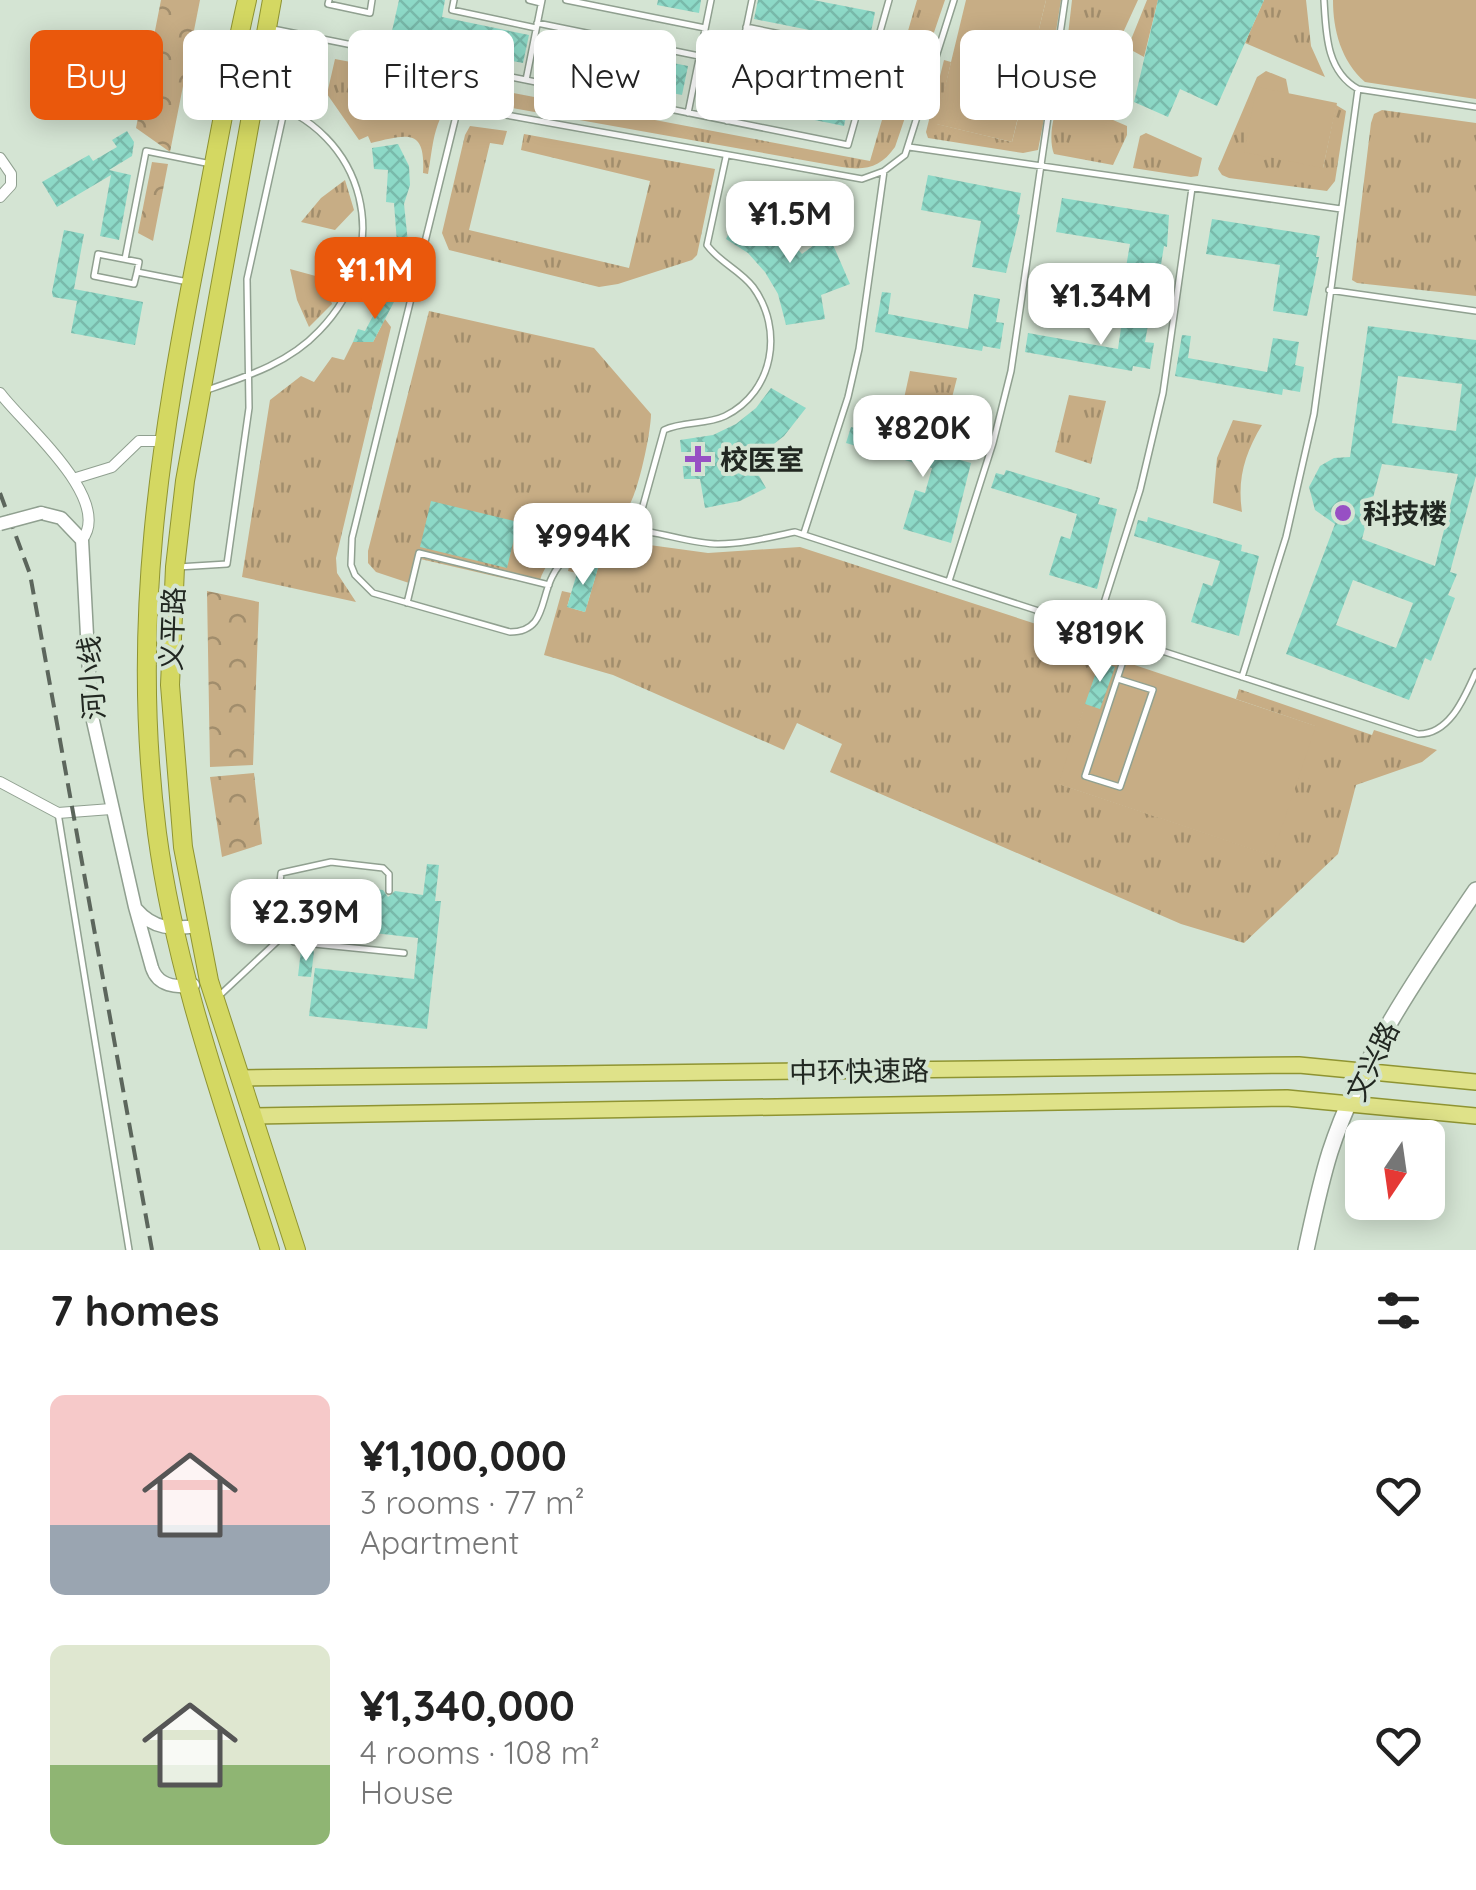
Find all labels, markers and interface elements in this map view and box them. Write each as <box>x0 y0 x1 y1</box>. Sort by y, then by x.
chip: Buy <box>30 30 163 120</box>
chip: Rent <box>183 30 328 120</box>
chip: Filters <box>348 30 514 120</box>
chip: New <box>534 30 676 120</box>
chip: Apartment <box>696 30 940 120</box>
chip: House <box>960 30 1133 120</box>
pin: ¥1.5M <box>720 181 860 266</box>
text: ¥1.5M <box>748 193 832 233</box>
pin: ¥1.1M <box>305 237 445 322</box>
text: ¥1.1M <box>337 249 413 289</box>
pin: ¥1.34M <box>1020 263 1182 348</box>
text: ¥1.34M <box>1050 275 1152 315</box>
pin: ¥820K <box>853 395 993 480</box>
text: ¥820K <box>875 407 971 447</box>
place label: 校医室 <box>720 442 804 477</box>
marker: 校医室 <box>685 446 711 472</box>
place label: 科技楼 <box>1363 496 1447 531</box>
marker: 科技楼 <box>1332 502 1354 524</box>
pin: ¥994K <box>513 503 653 588</box>
text: ¥994K <box>535 515 631 555</box>
street label: 义平路 <box>153 586 191 672</box>
pin: ¥819K <box>1030 600 1170 685</box>
text: ¥819K <box>1056 612 1144 652</box>
street label: 河小线 <box>71 635 111 721</box>
pin: ¥2.39M <box>225 879 387 964</box>
text: ¥2.39M <box>253 891 359 931</box>
street label: 文兴路 <box>1338 1016 1406 1106</box>
street label: 中环快速路 <box>789 1052 929 1090</box>
north arrow <box>1345 1120 1445 1220</box>
map controls <box>1345 1120 1445 1220</box>
icon: filters <box>1371 1283 1426 1338</box>
text: 7 homes <box>50 1284 219 1337</box>
text: ¥1,100,000 <box>360 1429 567 1482</box>
icon: home <box>130 1435 250 1555</box>
icon: heart <box>1371 1468 1426 1523</box>
text: 3 rooms · 77 m² <box>360 1482 585 1522</box>
text: Apartment <box>360 1522 519 1562</box>
text: ¥1,340,000 <box>360 1679 575 1732</box>
icon: home <box>130 1685 250 1805</box>
icon: heart <box>1371 1718 1426 1773</box>
text: 4 rooms · 108 m² <box>360 1732 600 1772</box>
text: House <box>360 1772 454 1812</box>

